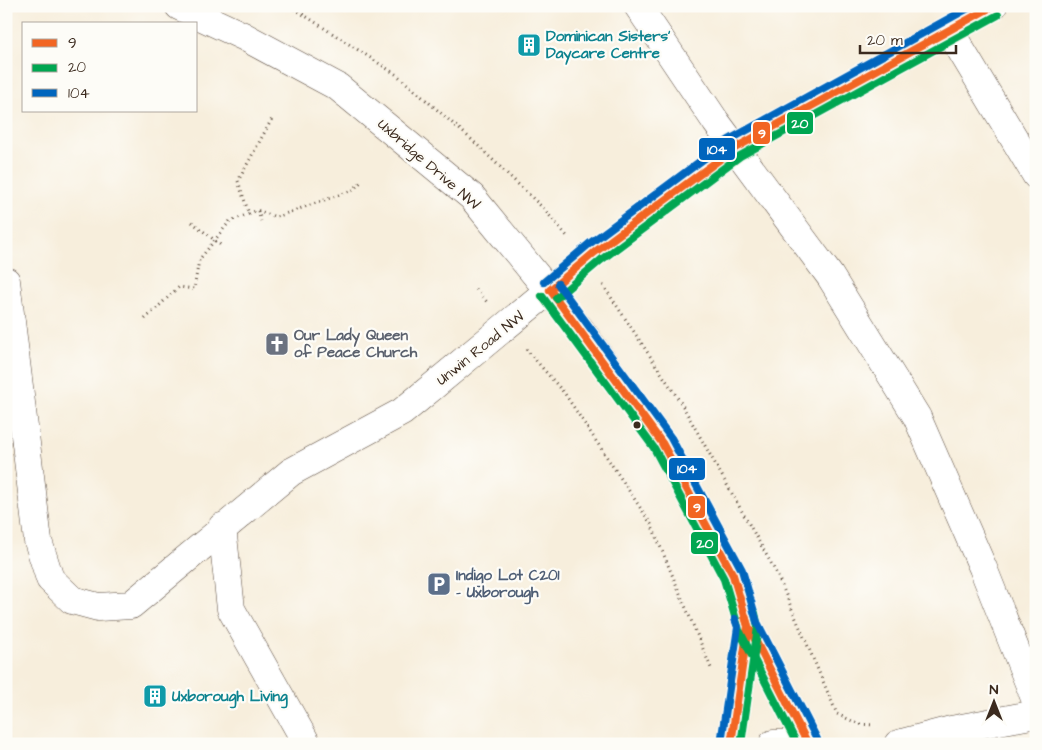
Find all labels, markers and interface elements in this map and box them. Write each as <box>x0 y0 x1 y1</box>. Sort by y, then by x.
legend <box>22 22 198 112</box>
scale bar <box>860 22 956 54</box>
place label: Dominican Sisters' Daycare Centre <box>546 26 671 65</box>
text: 20 m <box>867 30 903 51</box>
building icon: Dominican Sisters' Daycare Centre <box>516 32 542 58</box>
text: 9 <box>68 33 77 54</box>
text: 20 <box>68 57 87 78</box>
text: 104 <box>68 83 90 104</box>
line badge: 20 <box>786 111 814 135</box>
street label: Uxbridge Drive NW <box>372 114 484 216</box>
text: 20 <box>791 114 809 134</box>
line badge: 9 <box>752 121 771 145</box>
text: 9 <box>758 124 766 144</box>
line badge: 104 <box>698 137 736 161</box>
text: 104 <box>707 140 728 160</box>
street label: Unwin Road NW <box>432 306 529 390</box>
place label: Our Lady Queen of Peace Church <box>294 325 418 363</box>
church icon: Our Lady Queen of Peace Church <box>264 331 290 357</box>
unlabelled marker <box>632 420 642 430</box>
line badge: 104 <box>668 457 706 481</box>
text: 104 <box>677 459 698 479</box>
line badge: 9 <box>687 495 706 519</box>
text: 9 <box>693 498 701 518</box>
line badge: 20 <box>690 531 719 555</box>
text: 20 <box>696 534 714 554</box>
place label: Indigo Lot C201 – Uxborough <box>456 565 559 605</box>
parking icon: Indigo Lot C201 – Uxborough <box>426 571 452 597</box>
north arrow <box>970 678 1020 728</box>
text: N <box>990 680 999 700</box>
building icon: Uxborough Living <box>142 683 168 709</box>
place label: Uxborough Living <box>172 686 288 709</box>

